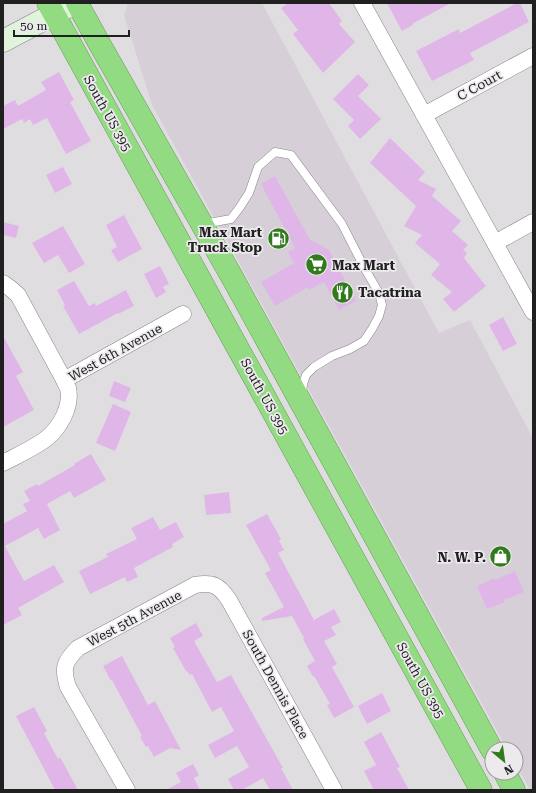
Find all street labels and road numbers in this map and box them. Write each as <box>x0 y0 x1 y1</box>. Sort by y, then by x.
street label: C Court <box>454 67 504 104</box>
street label: South US 395 <box>81 73 135 154</box>
street label: West 6th Avenue <box>66 321 165 384</box>
street label: South US 395 <box>238 356 292 437</box>
street label: West 5th Avenue <box>85 587 184 650</box>
street label: South Dennis Place <box>239 627 312 741</box>
street label: South US 395 <box>394 640 448 721</box>

